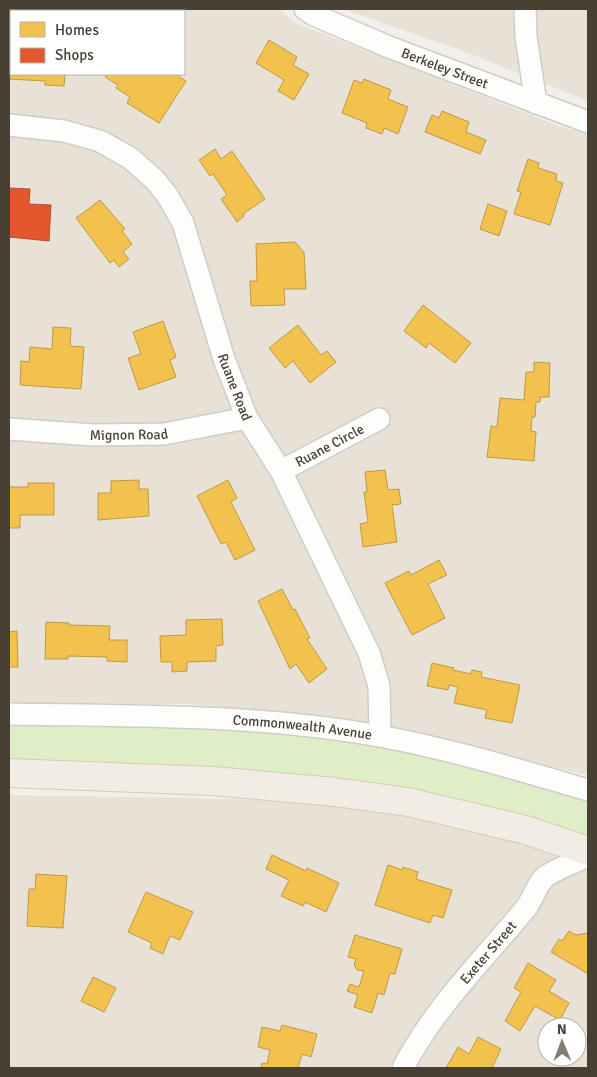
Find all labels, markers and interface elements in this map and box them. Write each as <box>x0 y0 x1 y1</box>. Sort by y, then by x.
legend <box>10 10 185 75</box>
text: Homes <box>55 21 99 39</box>
street label: Berkeley Street <box>399 44 490 93</box>
text: Shops <box>55 46 94 64</box>
street label: Ruane Road <box>214 352 255 423</box>
street label: Ruane Circle <box>293 420 367 471</box>
street label: Mignon Road <box>90 425 169 444</box>
street label: Commonwealth Avenue <box>232 711 373 744</box>
street label: Exeter Street <box>457 918 520 988</box>
north arrow <box>537 1017 587 1067</box>
text: N <box>557 1021 567 1038</box>

